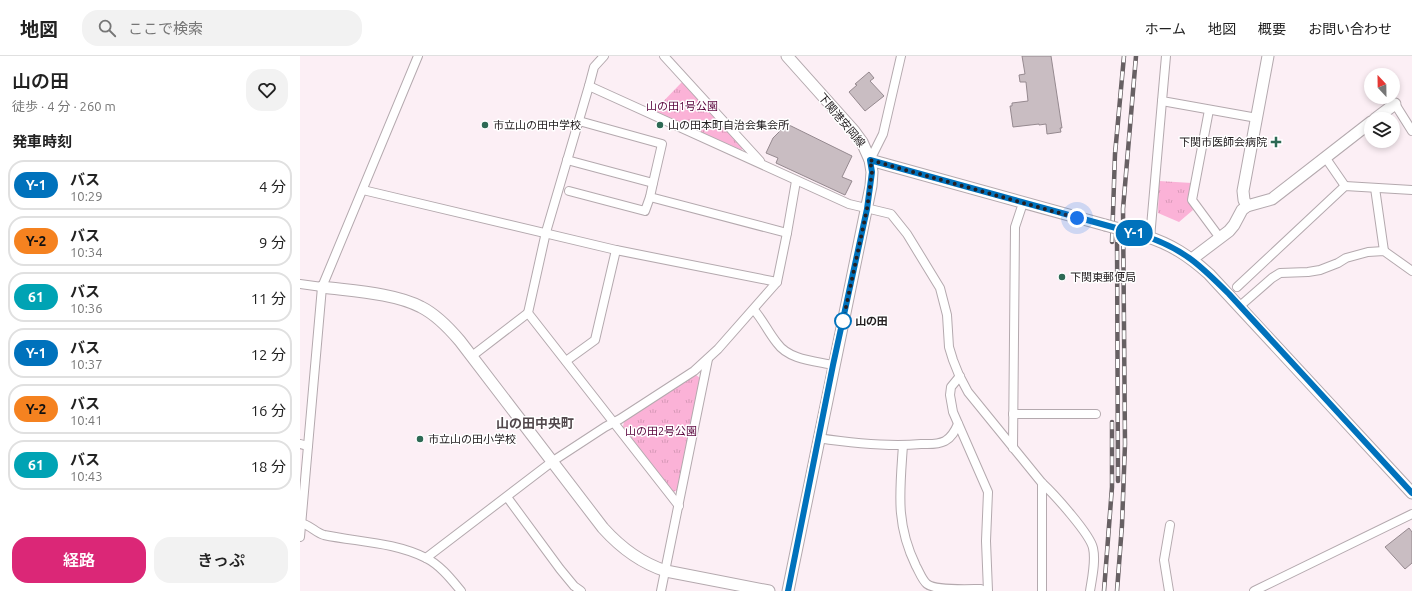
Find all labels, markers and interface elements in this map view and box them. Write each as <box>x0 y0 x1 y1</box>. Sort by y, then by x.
search box <box>82 10 362 46</box>
icon: search <box>96 17 118 39</box>
text: 地図 <box>20 18 58 40</box>
text: ここで検索 <box>128 20 203 37</box>
text: ホーム <box>1144 21 1186 37</box>
text: 地図 <box>1208 21 1236 37</box>
text: 概要 <box>1258 21 1286 37</box>
text: お問い合わせ <box>1308 21 1392 37</box>
north arrow <box>1364 68 1400 104</box>
map controls <box>1364 68 1400 148</box>
button: heart <box>246 69 288 111</box>
text: 山の田 <box>12 70 69 92</box>
street label: 下関港安岡線 <box>816 91 868 149</box>
text: 徒歩 · 4 分 · 260 m <box>12 99 116 113</box>
park label: 山の田1号公園 <box>646 100 718 112</box>
button: layers <box>1364 112 1400 148</box>
place label: 市立山の田中学校 <box>493 119 581 131</box>
place label: 山の田本町自治会集会所 <box>668 119 790 131</box>
marker: 市立山の田中学校 <box>480 120 490 130</box>
marker: 山の田本町自治会集会所 <box>655 120 665 130</box>
text: 発車時刻 <box>12 133 72 150</box>
place label: 下関市医師会病院 <box>1179 136 1267 148</box>
marker: 下関市医師会病院 <box>1270 136 1282 148</box>
text: バス <box>70 171 100 188</box>
text: Y-1 <box>26 177 46 193</box>
text: 4 分 <box>259 178 286 195</box>
text: 10:29 <box>70 189 103 203</box>
your location <box>1067 208 1087 228</box>
line badge: Y-1 <box>1111 220 1157 246</box>
text: Y-1 <box>1124 225 1144 241</box>
text: バス <box>70 227 100 244</box>
text: Y-2 <box>26 233 46 249</box>
text: 9 分 <box>259 234 286 251</box>
text: 10:34 <box>70 245 103 259</box>
place label: 下関東郵便局 <box>1070 271 1136 283</box>
marker: 下関東郵便局 <box>1057 272 1067 282</box>
text: バス <box>70 283 100 300</box>
text: 61 <box>28 289 44 305</box>
text: 11 分 <box>251 290 286 307</box>
text: 10:36 <box>70 301 103 315</box>
marker: 山の田 <box>834 312 852 330</box>
place label: 山の田 <box>855 315 888 327</box>
text: バス <box>70 339 100 356</box>
text: Y-1 <box>26 345 46 361</box>
text: 12 分 <box>251 346 286 363</box>
text: 10:37 <box>70 357 103 371</box>
text: バス <box>70 395 100 412</box>
text: Y-2 <box>26 401 46 417</box>
text: 16 分 <box>251 402 286 419</box>
text: 10:41 <box>70 413 103 427</box>
district label: 山の田中央町 <box>496 416 574 430</box>
park label: 山の田2号公園 <box>625 425 697 437</box>
place label: 市立山の田小学校 <box>428 433 516 445</box>
marker: 市立山の田小学校 <box>415 434 425 444</box>
text: バス <box>70 451 100 468</box>
text: 61 <box>28 457 44 473</box>
text: 18 分 <box>251 458 286 475</box>
text: 10:43 <box>70 469 103 483</box>
button: 経路 <box>12 537 146 583</box>
button: きっぷ <box>154 537 288 583</box>

